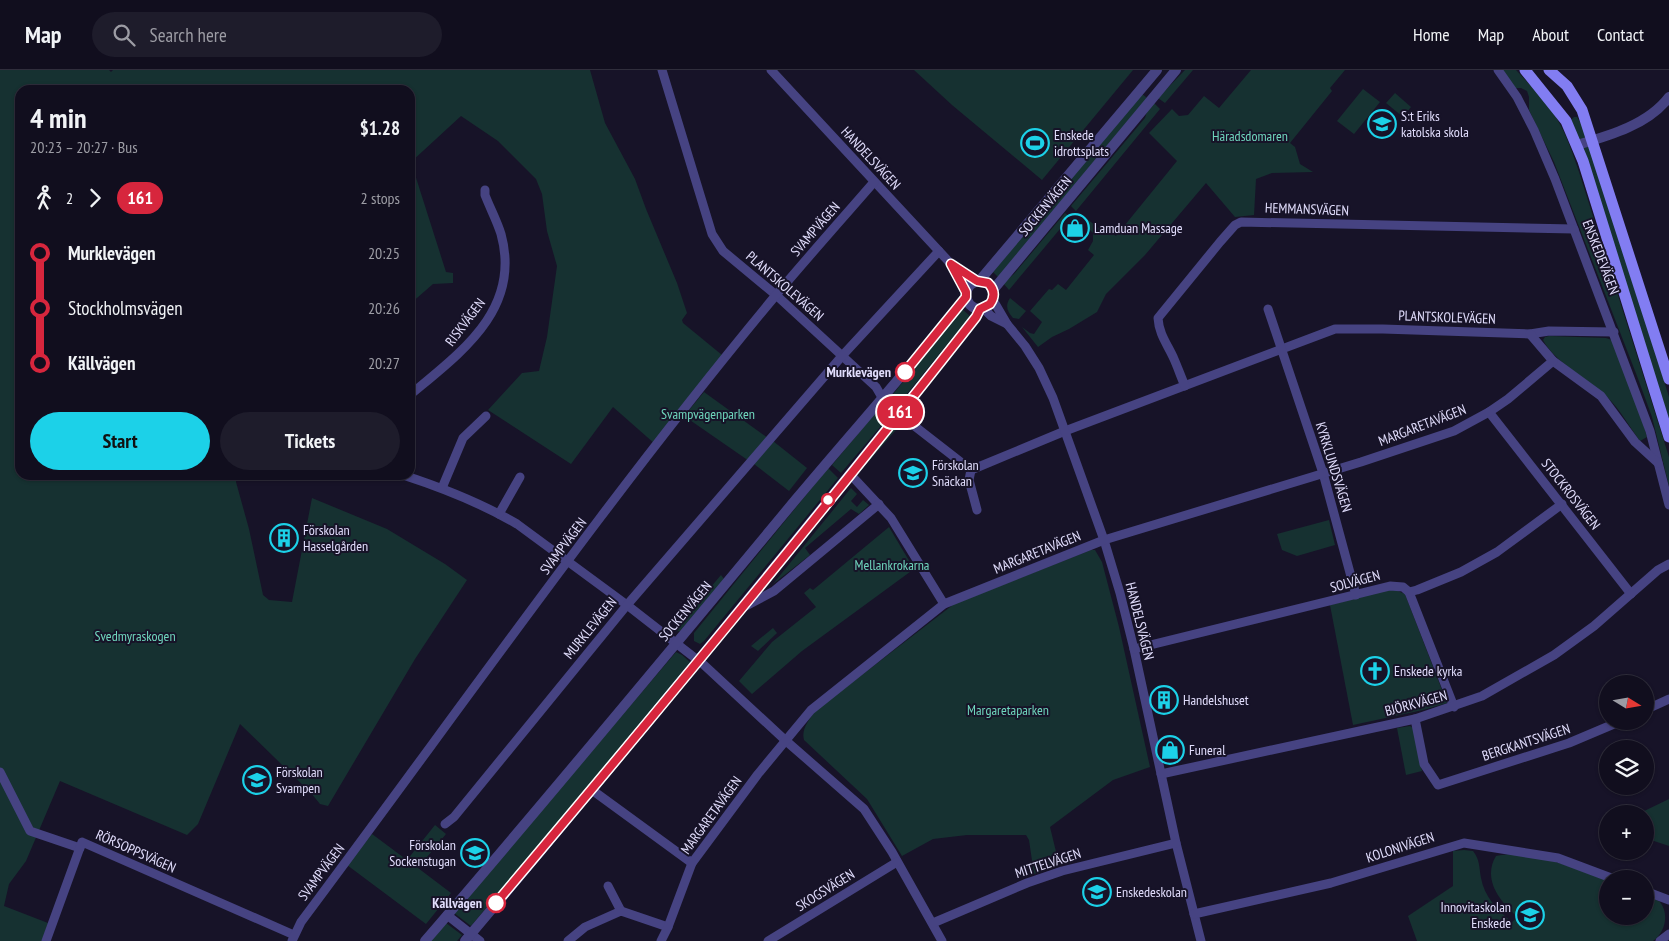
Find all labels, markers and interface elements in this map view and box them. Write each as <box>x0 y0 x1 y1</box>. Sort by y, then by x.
search box <box>92 12 442 57</box>
text: Map <box>25 19 62 50</box>
icon: search <box>110 21 138 49</box>
text: Search here <box>150 23 227 47</box>
text: Home <box>1413 23 1450 46</box>
text: Map <box>1478 23 1504 46</box>
text: About <box>1532 23 1569 46</box>
text: Contact <box>1597 23 1644 46</box>
text: 4 min <box>30 99 87 136</box>
place label: S:t Eriks katolska skola <box>1401 107 1469 141</box>
school or university icon: S:t Eriks katolska skola <box>1367 109 1397 139</box>
text: $1.28 <box>360 116 400 140</box>
street label: HANDELSVÄGEN <box>837 123 905 193</box>
place label: Enskede idrottsplats <box>1054 126 1109 160</box>
park label: Häradsdomaren <box>1212 127 1288 145</box>
sports icon: Enskede idrottsplats <box>1020 128 1050 158</box>
text: 20:23 – 20:27 · Bus <box>30 137 138 157</box>
street label: SOCKENVÄGEN <box>1015 172 1075 240</box>
icon: walk <box>30 184 58 212</box>
icon: forward <box>81 184 109 212</box>
text: 161 <box>127 186 153 209</box>
text: 2 <box>66 188 73 208</box>
text: 2 stops <box>360 188 400 208</box>
street label: SVAMPVÄGEN <box>786 198 844 260</box>
street label: HEMMANSVÄGEN <box>1265 199 1349 219</box>
shop icon: Lamduan Massage <box>1060 213 1090 243</box>
street label: ENSKEDEVÄGEN <box>1579 217 1623 297</box>
place label: Lamduan Massage <box>1094 219 1183 237</box>
text: Murklevägen <box>68 241 156 265</box>
text: 20:25 <box>368 243 400 263</box>
street label: PLANTSKOLEVÄGEN <box>742 247 828 325</box>
street label: RISKVÄGEN <box>441 294 489 350</box>
text: Stockholmsvägen <box>68 296 183 320</box>
text: 20:26 <box>368 298 400 318</box>
street label: PLANTSKOLEVÄGEN <box>1398 306 1496 328</box>
text: Källvägen <box>68 351 135 375</box>
text: 20:27 <box>368 353 400 373</box>
marker: Murklevägen <box>895 362 915 382</box>
place label: Murklevägen <box>826 363 891 381</box>
line badge: 161 <box>871 396 929 428</box>
text: 161 <box>887 400 913 423</box>
street label: MARGARETAVÄGEN <box>1376 400 1468 450</box>
park label: Svampvägenparken <box>661 405 755 423</box>
button: Start <box>30 412 210 470</box>
button: Tickets <box>220 412 400 470</box>
street label: KYRKLUNDSVÄGEN <box>1312 420 1356 514</box>
street label: STOCKROSVÄGEN <box>1538 455 1604 533</box>
place label: Förskolan Snäckan <box>932 456 979 490</box>
school or university icon: Förskolan Snäckan <box>898 458 928 488</box>
unlabelled marker <box>821 493 835 507</box>
street label: SVAMPVÄGEN <box>536 514 590 578</box>
place label: Förskolan Hasselgården <box>303 521 368 555</box>
building icon: Förskolan Hasselgården <box>269 523 299 553</box>
street label: MARGARETAVÄGEN <box>991 526 1083 578</box>
park label: Mellankrokarna <box>855 556 929 574</box>
street label: SOLVÄGEN <box>1328 566 1382 596</box>
street label: SOCKENVÄGEN <box>655 577 715 645</box>
street label: HANDELSVÄGEN <box>1122 580 1158 662</box>
street label: MURKLEVÄGEN <box>560 593 620 663</box>
park label: Svedmyraskogen <box>94 627 176 645</box>
church icon: Enskede kyrka <box>1360 656 1390 686</box>
place label: Enskede kyrka <box>1394 662 1462 680</box>
north arrow <box>1599 675 1654 730</box>
map controls <box>1599 675 1654 925</box>
building icon: Handelshuset <box>1149 685 1179 715</box>
street label: BJÖRKVÄGEN <box>1383 686 1449 720</box>
place label: Handelshuset <box>1183 691 1249 709</box>
park label: Margaretaparken <box>967 701 1049 719</box>
street label: BERGKANTSVÄGEN <box>1480 719 1572 765</box>
shop icon: Funeral <box>1155 735 1185 765</box>
button: layers <box>1599 740 1654 795</box>
place label: Funeral <box>1189 741 1226 759</box>
place label: Förskolan Svampen <box>276 763 323 797</box>
school or university icon: Förskolan Svampen <box>242 765 272 795</box>
street label: MARGARETAVÄGEN <box>677 772 745 858</box>
button: + <box>1599 805 1654 860</box>
street label: RÖRSOPPSVÄGEN <box>93 825 179 877</box>
street label: KOLONIVÄGEN <box>1364 828 1436 866</box>
place label: Förskolan Sockenstugan <box>389 836 456 870</box>
school or university icon: Förskolan Sockenstugan <box>460 838 490 868</box>
street label: SVAMPVÄGEN <box>294 840 348 904</box>
street label: MITTELVÄGEN <box>1013 844 1083 882</box>
street label: SKOGSVÄGEN <box>792 865 858 915</box>
button: − <box>1599 870 1654 925</box>
school or university icon: Enskedeskolan <box>1082 877 1112 907</box>
place label: Enskedeskolan <box>1116 883 1187 901</box>
marker: Källvägen <box>486 893 506 913</box>
place label: Källvägen <box>432 894 482 912</box>
place label: Innovitaskolan Enskede <box>1441 898 1511 932</box>
school or university icon: Innovitaskolan Enskede <box>1515 900 1545 930</box>

